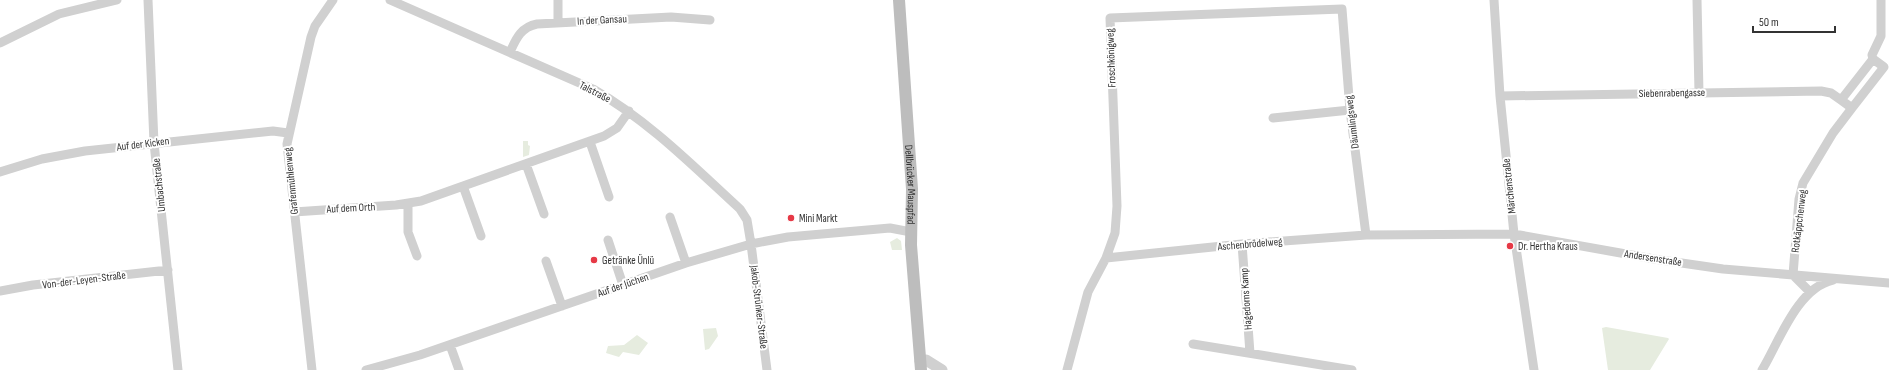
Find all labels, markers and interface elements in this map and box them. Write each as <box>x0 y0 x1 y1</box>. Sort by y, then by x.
scale bar <box>1753 8 1835 34</box>
street label: In der Gansau <box>577 12 628 28</box>
text: 50 m <box>1759 15 1779 30</box>
street label: Froschkönigweg <box>1103 28 1119 88</box>
street label: Talstraße <box>577 79 613 105</box>
street label: Siebenrabengasse <box>1639 86 1705 100</box>
street label: Däumlingsweg <box>1342 94 1362 149</box>
street label: Auf der Kicken <box>115 134 170 154</box>
street label: Dellbrücker Mauspfad <box>902 144 919 225</box>
street label: Grafenmühlenweg <box>281 146 301 215</box>
street label: Umbachstraße <box>150 157 168 213</box>
street label: Märchenstraße <box>1500 158 1518 214</box>
street label: Rotkäppchenweg <box>1789 188 1809 253</box>
street label: Auf dem Orth <box>325 200 376 216</box>
place label: Mini Markt <box>799 212 838 225</box>
marker: Mini Markt <box>786 213 796 223</box>
street label: Aschenbrödelweg <box>1216 235 1284 253</box>
place label: Dr. Hertha Kraus <box>1518 240 1578 253</box>
marker: Dr. Hertha Kraus <box>1505 241 1515 251</box>
street label: Andersenstraße <box>1622 247 1683 269</box>
place label: Getränke Ünlü <box>602 254 655 267</box>
marker: Getränke Ünlü <box>589 255 599 265</box>
street label: Jakob-Strünker-Straße <box>747 264 771 349</box>
street label: Von-der-Leyen-Straße <box>42 268 126 292</box>
street label: Hagedorns Kamp <box>1237 268 1255 330</box>
street label: Auf der Jüchen <box>595 270 651 300</box>

